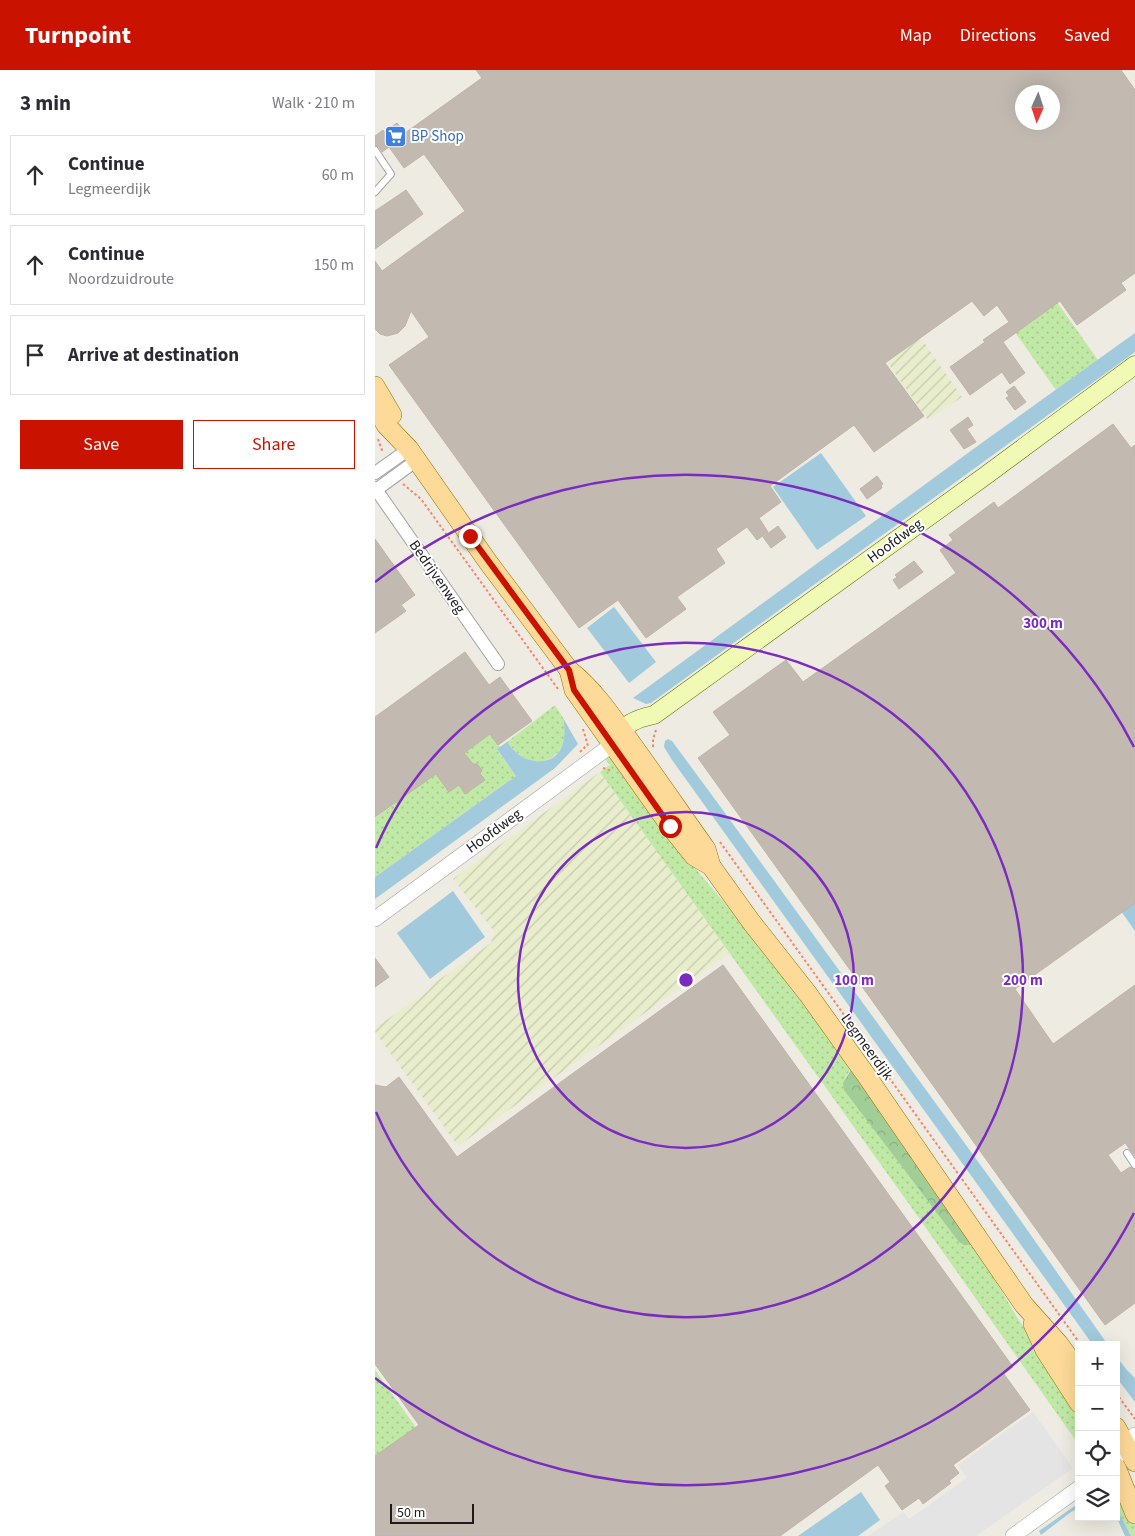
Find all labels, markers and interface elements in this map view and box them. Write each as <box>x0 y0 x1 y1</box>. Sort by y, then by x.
text: Turnpoint <box>25 18 131 53</box>
text: Map <box>900 23 932 48</box>
text: Directions <box>960 23 1036 48</box>
text: Saved <box>1064 23 1110 48</box>
north arrow <box>1015 85 1060 130</box>
text: 3 min <box>20 88 71 118</box>
text: Walk · 210 m <box>272 92 355 114</box>
supermarket icon: BP Shop <box>383 124 407 148</box>
place label: BP Shop <box>411 126 464 147</box>
text: Continue <box>68 151 145 178</box>
icon: ahead <box>21 161 49 189</box>
text: 60 m <box>322 164 354 186</box>
text: Legmeerdijk <box>68 178 151 200</box>
text: Continue <box>68 241 145 268</box>
icon: ahead <box>21 251 49 279</box>
text: 150 m <box>314 254 354 276</box>
text: Noordzuidroute <box>68 268 174 290</box>
icon: arrive <box>21 341 49 369</box>
text: Arrive at destination <box>68 342 239 369</box>
button: Save <box>20 420 183 469</box>
button: Share <box>193 420 355 469</box>
street label: Hoofdweg <box>863 513 927 568</box>
route end <box>459 525 482 548</box>
street label: Bedrijvenweg <box>404 536 470 618</box>
text: 300 m <box>1023 613 1063 634</box>
street label: Hoofdweg <box>462 803 526 858</box>
route start <box>659 815 682 838</box>
text: 100 m <box>834 970 874 991</box>
text: 200 m <box>1003 970 1043 991</box>
centre of rings <box>677 971 695 989</box>
street label: Legmeerdijk <box>836 1009 899 1085</box>
map controls <box>1075 1341 1120 1521</box>
button: + <box>1075 1341 1120 1386</box>
button: − <box>1075 1386 1120 1431</box>
button: locate <box>1075 1431 1120 1476</box>
button: layers <box>1075 1476 1120 1521</box>
scale bar <box>390 1501 474 1524</box>
text: 50 m <box>397 1503 425 1523</box>

